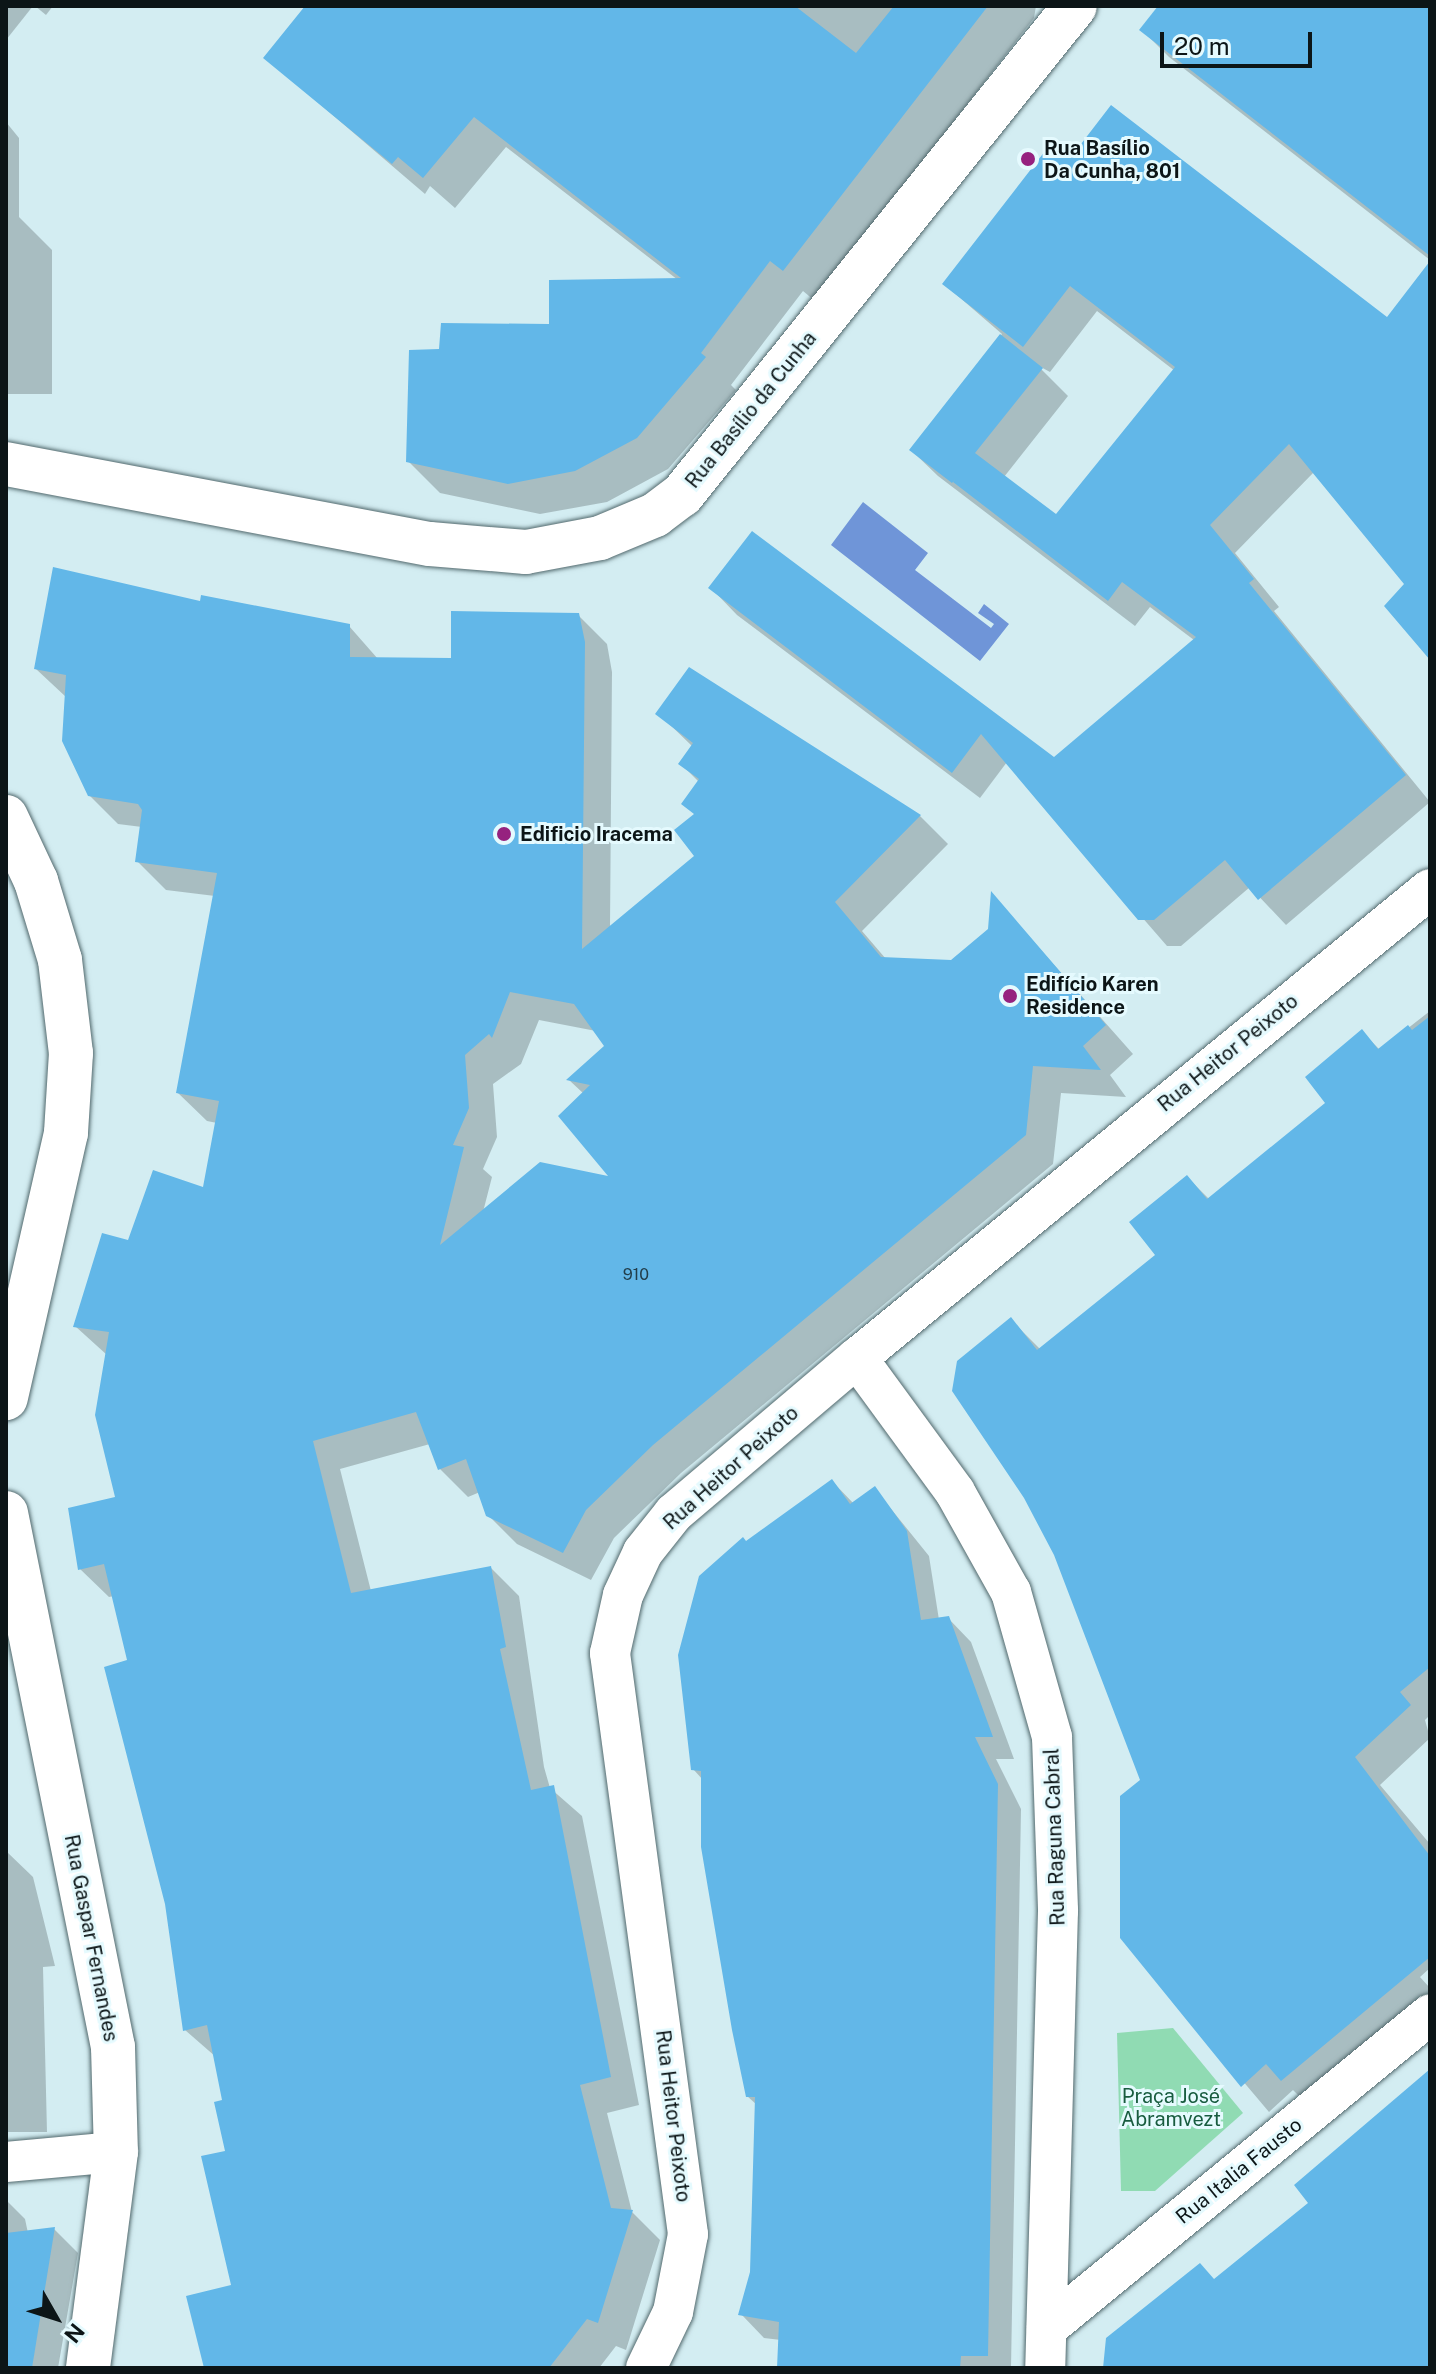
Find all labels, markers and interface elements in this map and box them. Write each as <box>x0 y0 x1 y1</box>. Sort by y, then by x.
scale bar <box>1164 16 1316 66</box>
text: 20 m <box>1174 32 1230 60</box>
place label: Rua Basílio Da Cunha, 801 <box>1044 136 1180 183</box>
marker: Rua Basílio Da Cunha, 801 <box>1019 150 1037 168</box>
street label: Rua Basílio da Cunha <box>680 327 822 493</box>
place label: Edificio Iracema <box>520 822 673 846</box>
marker: Edificio Iracema <box>495 825 513 843</box>
place label: Edifício Karen Residence <box>1026 972 1159 1019</box>
marker: Edifício Karen Residence <box>1001 987 1019 1005</box>
street label: Rua Heitor Peixoto <box>1153 989 1303 1117</box>
house number: 910 <box>623 1265 649 1285</box>
street label: Rua Heitor Peixoto <box>659 1401 803 1535</box>
street label: Rua Raguna Cabral <box>1040 1748 1070 1926</box>
street label: Rua Gaspar Fernandes <box>59 1832 123 2044</box>
street label: Rua Heitor Peixoto <box>651 2029 695 2203</box>
park label: Praça José Abramvezt <box>1121 2085 1221 2132</box>
street label: Rua Italia Fausto <box>1171 2113 1307 2229</box>
north arrow <box>16 2278 96 2358</box>
text: N <box>59 2318 90 2348</box>

